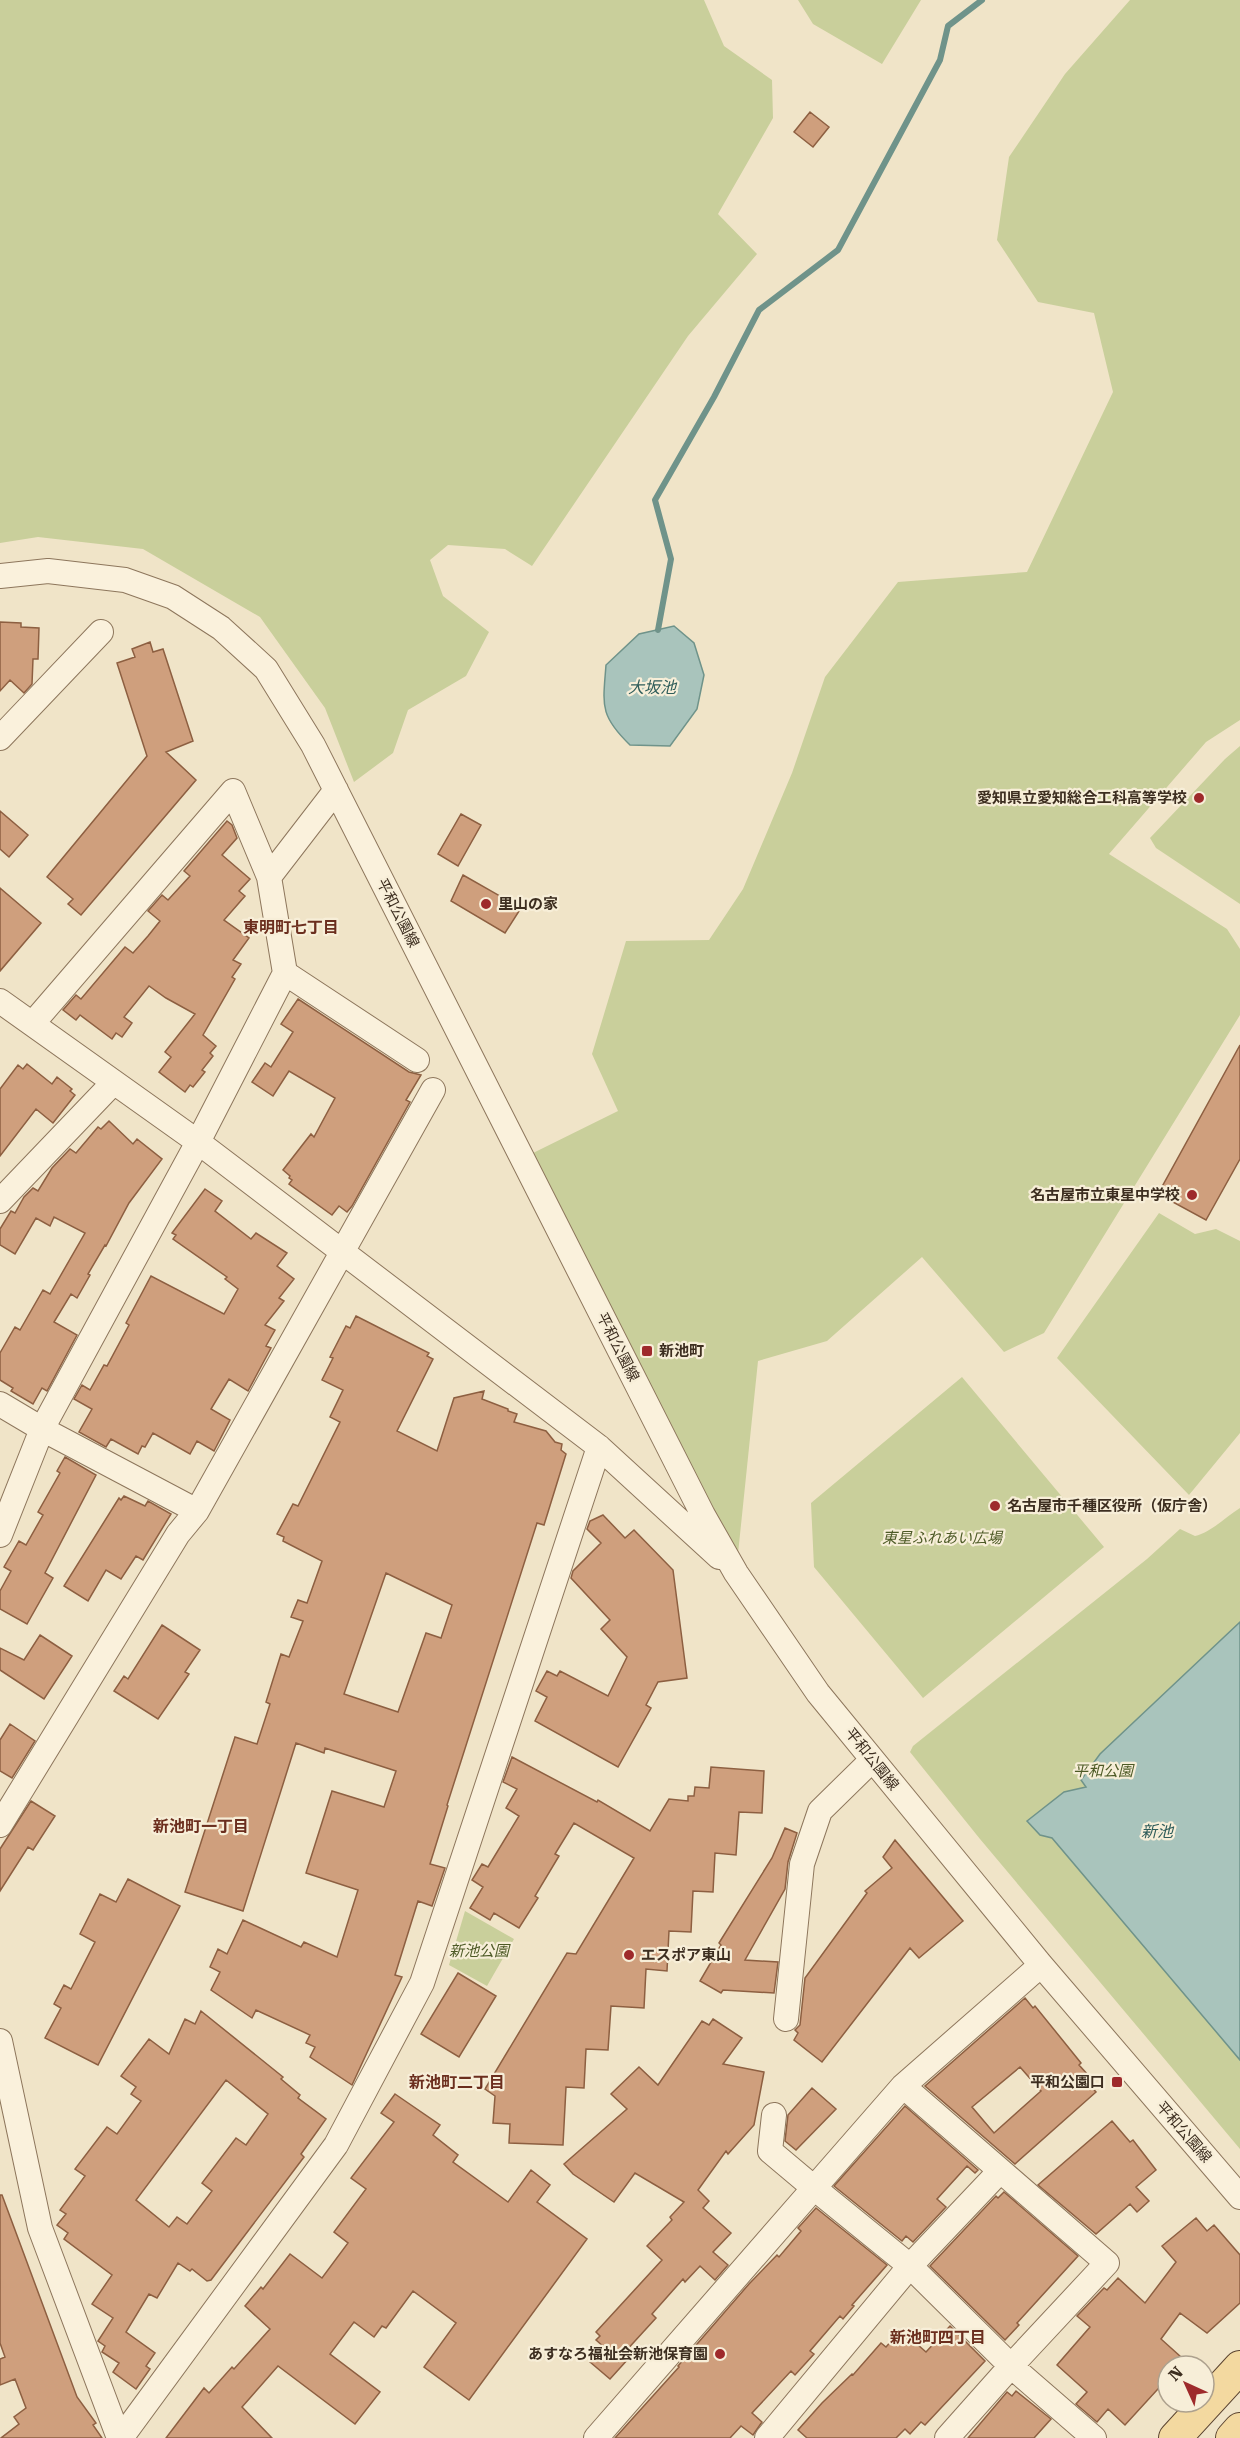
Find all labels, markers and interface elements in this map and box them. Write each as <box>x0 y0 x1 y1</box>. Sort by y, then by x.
water label: 大坂池 <box>628 678 678 697</box>
place label: 愛知県立愛知総合工科高等学校 <box>977 789 1187 807</box>
marker: 愛知県立愛知総合工科高等学校 <box>1192 791 1206 805</box>
street label: 平和公園線 <box>373 875 423 951</box>
place label: 里山の家 <box>498 895 558 913</box>
marker: 里山の家 <box>479 897 493 911</box>
district label: 東明町七丁目 <box>243 918 339 937</box>
place label: 名古屋市立東星中学校 <box>1030 1186 1180 1204</box>
marker: 名古屋市立東星中学校 <box>1185 1188 1199 1202</box>
street label: 平和公園線 <box>593 1309 643 1385</box>
place label: 新池町 <box>659 1342 704 1360</box>
marker: 新池町 <box>640 1344 654 1358</box>
place label: 名古屋市千種区役所（仮庁舎） <box>1007 1497 1217 1515</box>
marker: 名古屋市千種区役所（仮庁舎） <box>988 1499 1002 1513</box>
park label: 東星ふれあい広場 <box>882 1529 1004 1547</box>
street label: 平和公園線 <box>841 1724 903 1794</box>
park label: 平和公園 <box>1073 1762 1135 1780</box>
district label: 新池町一丁目 <box>153 1817 249 1836</box>
water label: 新池 <box>1141 1822 1175 1841</box>
park label: 新池公園 <box>449 1942 511 1960</box>
place label: エスポア東山 <box>641 1946 731 1964</box>
marker: エスポア東山 <box>622 1948 636 1962</box>
district label: 新池町二丁目 <box>409 2073 505 2092</box>
place label: 平和公園口 <box>1030 2073 1105 2091</box>
marker: 平和公園口 <box>1110 2075 1124 2089</box>
street label: 平和公園線 <box>1153 2098 1215 2166</box>
district label: 新池町四丁目 <box>890 2328 986 2347</box>
place label: あすなろ福祉会新池保育園 <box>528 2345 708 2363</box>
marker: あすなろ福祉会新池保育園 <box>713 2347 727 2361</box>
north arrow <box>1156 2354 1216 2414</box>
text: N <box>1165 2363 1187 2385</box>

